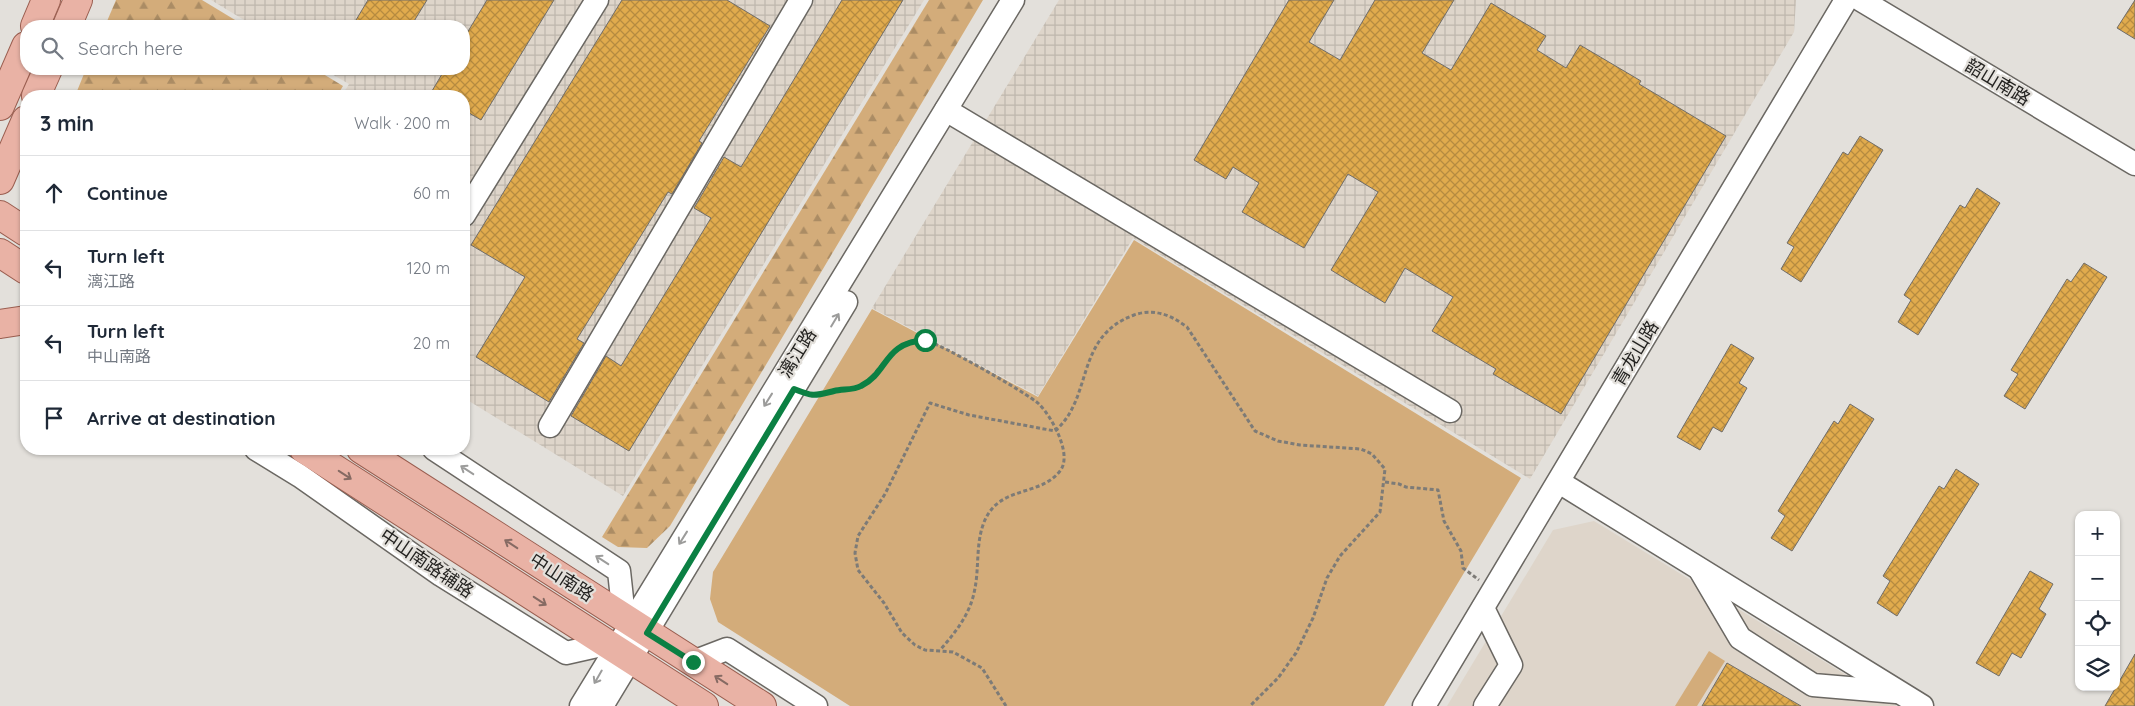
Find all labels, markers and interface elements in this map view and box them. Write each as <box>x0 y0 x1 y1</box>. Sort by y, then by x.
search box <box>20 20 470 75</box>
icon: search <box>38 34 66 62</box>
text: Search here <box>78 36 183 60</box>
street label: 韶山南路 <box>1961 54 2035 110</box>
text: 3 min <box>40 110 94 136</box>
text: Walk · 200 m <box>354 113 450 133</box>
icon: ahead <box>40 179 68 207</box>
text: Continue <box>87 181 168 205</box>
text: 60 m <box>413 183 450 203</box>
text: Turn left <box>87 244 165 268</box>
icon: left <box>40 254 68 282</box>
text: 120 m <box>407 258 450 278</box>
text: 漓江路 <box>87 271 135 291</box>
one-way arrow <box>831 313 841 327</box>
street label: 青龙山路 <box>1607 316 1663 390</box>
text: Turn left <box>87 319 165 343</box>
street label: 漓江路 <box>773 324 821 382</box>
icon: left <box>40 329 68 357</box>
route start <box>914 329 937 352</box>
text: 20 m <box>413 333 450 353</box>
text: 中山南路 <box>87 346 151 366</box>
one-way arrow <box>762 392 772 406</box>
icon: arrive <box>40 404 68 432</box>
text: Arrive at destination <box>87 406 276 430</box>
one-way arrow <box>460 465 474 475</box>
one-way arrow <box>337 470 351 480</box>
map controls <box>2075 511 2120 691</box>
button: + <box>2075 511 2120 556</box>
street label: 中山南路辅路 <box>376 523 478 603</box>
one-way arrow <box>677 530 687 544</box>
one-way arrow <box>504 539 518 549</box>
street label: 中山南路 <box>526 548 598 606</box>
one-way arrow <box>596 555 610 565</box>
button: − <box>2075 556 2120 601</box>
one-way arrow <box>533 596 547 606</box>
button: locate <box>2075 601 2120 646</box>
button: layers <box>2075 646 2120 691</box>
route end <box>682 651 705 674</box>
one-way arrow <box>593 669 603 683</box>
one-way arrow <box>714 674 728 685</box>

